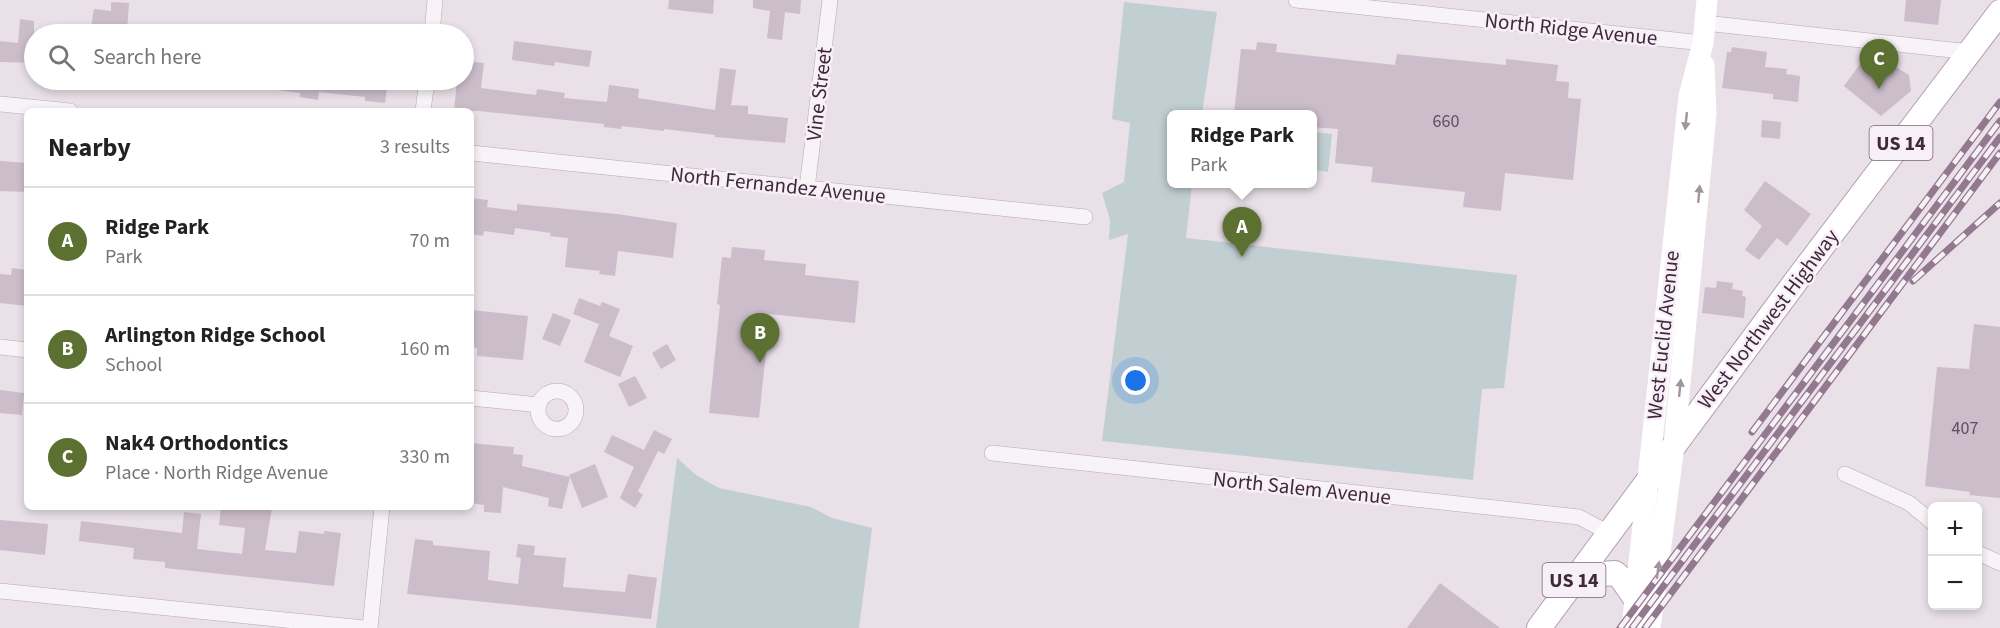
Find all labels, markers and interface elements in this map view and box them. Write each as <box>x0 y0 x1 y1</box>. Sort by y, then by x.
street label: North Ridge Avenue <box>1483 5 1659 53</box>
search box <box>24 24 474 90</box>
pin: C <box>1860 40 1898 89</box>
icon: search <box>45 41 78 74</box>
text: Search here <box>93 41 201 73</box>
street label: Vine Street <box>798 45 840 143</box>
house number: 660 <box>1433 109 1459 134</box>
popup <box>1167 110 1317 188</box>
one-way arrow <box>1681 111 1691 130</box>
text: Ridge Park <box>1190 119 1294 151</box>
road number: US 14 <box>1870 126 1932 160</box>
text: Nearby <box>48 129 131 166</box>
text: 3 results <box>380 133 450 161</box>
text: Park <box>1190 151 1227 179</box>
street label: North Fernandez Avenue <box>669 159 887 211</box>
one-way arrow <box>1694 184 1704 203</box>
pin: A <box>1222 208 1262 257</box>
text: Ridge Park <box>105 211 209 243</box>
street label: West Northwest Highway <box>1690 223 1846 415</box>
text: A <box>62 227 73 255</box>
text: 70 m <box>410 227 450 255</box>
text: Park <box>105 243 142 271</box>
street label: West Euclid Avenue <box>1639 249 1687 421</box>
pin: B <box>740 314 780 363</box>
text: Arlington Ridge School <box>105 319 325 351</box>
text: B <box>61 335 74 363</box>
text: 160 m <box>400 335 450 363</box>
text: School <box>105 351 162 379</box>
your location <box>1121 366 1150 395</box>
one-way arrow <box>1675 378 1685 397</box>
house number: 407 <box>1952 416 1978 441</box>
text: Nak4 Orthodontics <box>105 427 288 459</box>
text: C <box>62 443 73 471</box>
text: 330 m <box>400 443 450 471</box>
text: Place · North Ridge Avenue <box>105 459 328 487</box>
street label: North Salem Avenue <box>1211 464 1393 512</box>
map controls <box>1928 502 1982 610</box>
button: + <box>1928 502 1982 556</box>
button: − <box>1928 556 1982 610</box>
one-way arrow <box>1654 560 1663 579</box>
road number: US 14 <box>1542 563 1606 597</box>

